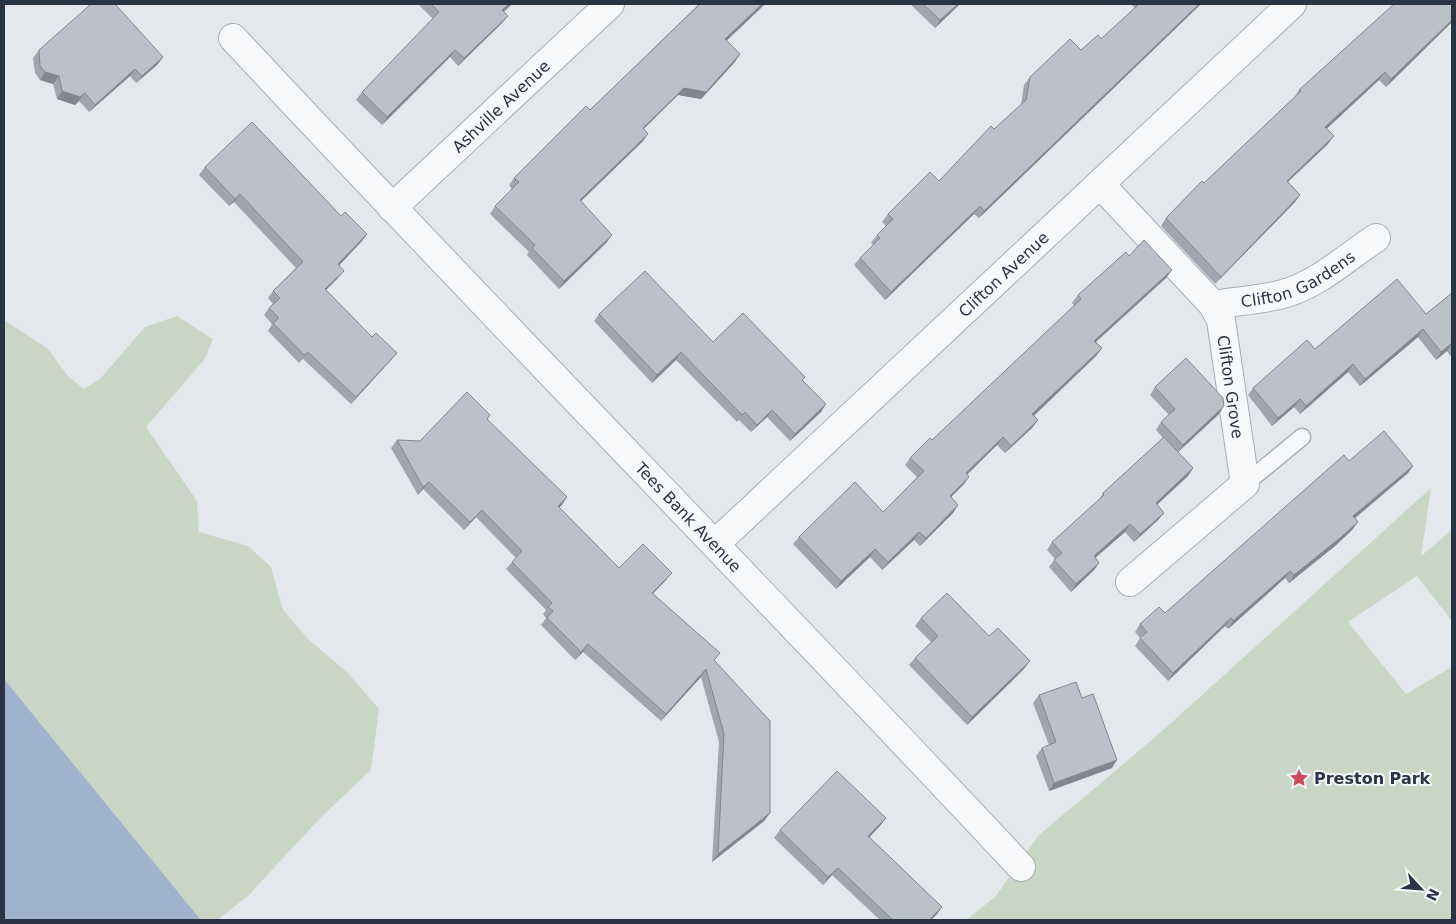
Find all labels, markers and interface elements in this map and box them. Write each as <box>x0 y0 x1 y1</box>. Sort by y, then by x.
street label: Ashville Avenue <box>448 56 554 156</box>
street label: Clifton Avenue <box>954 227 1052 321</box>
street label: Clifton Gardens <box>1240 247 1359 311</box>
street label: Clifton Grove <box>1214 334 1248 440</box>
street label: Tees Bank Avenue <box>631 457 746 576</box>
place icon: Preston Park <box>1288 767 1310 789</box>
place label: Preston Park <box>1314 769 1431 788</box>
north arrow <box>1396 864 1446 914</box>
text: N <box>1423 886 1442 903</box>

